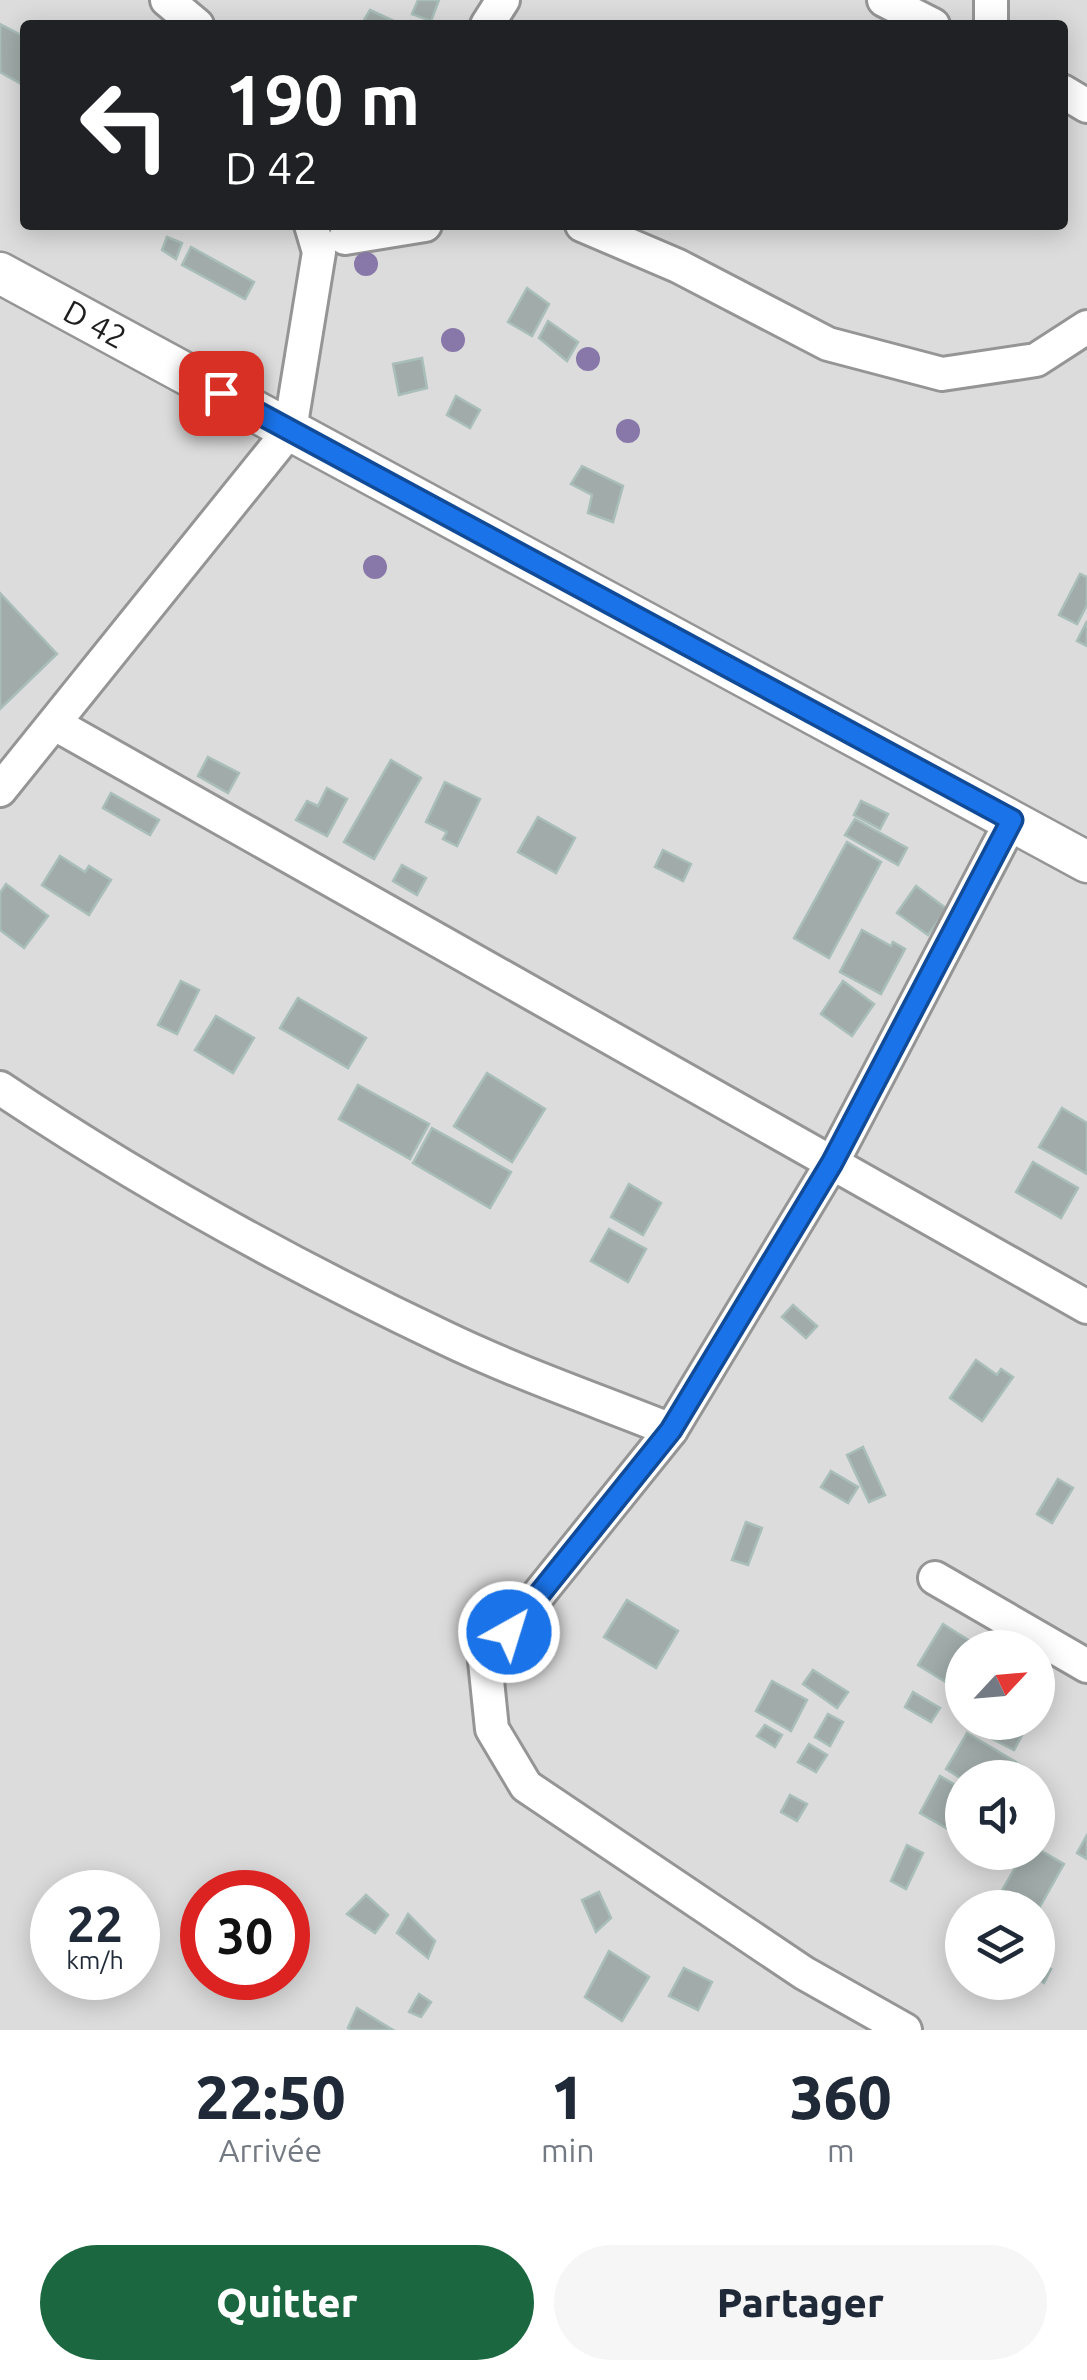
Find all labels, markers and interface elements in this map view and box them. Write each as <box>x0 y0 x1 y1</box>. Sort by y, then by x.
icon: left <box>60 60 190 190</box>
text: 190 m <box>225 60 420 138</box>
text: D 42 <box>225 142 318 193</box>
street label: D 42 <box>58 292 133 355</box>
pin <box>179 351 264 436</box>
icon: arrive <box>194 366 249 421</box>
position arrow <box>457 1580 561 1684</box>
north arrow <box>945 1630 1055 1740</box>
map controls <box>945 1630 1055 2000</box>
button: sound <box>945 1760 1055 1870</box>
speed limit sign: 30 <box>180 1870 310 2000</box>
button: layers <box>945 1890 1055 2000</box>
text: 22 <box>67 1895 123 1951</box>
text: km/h <box>66 1946 124 1974</box>
text: 22:50 <box>195 2063 346 2130</box>
text: 1 <box>551 2063 585 2130</box>
text: 360 <box>790 2063 892 2130</box>
text: Arrivée <box>219 2132 322 2168</box>
text: min <box>541 2132 595 2168</box>
text: m <box>827 2132 855 2168</box>
button: Quitter <box>40 2245 534 2360</box>
button: Partager <box>554 2245 1047 2360</box>

